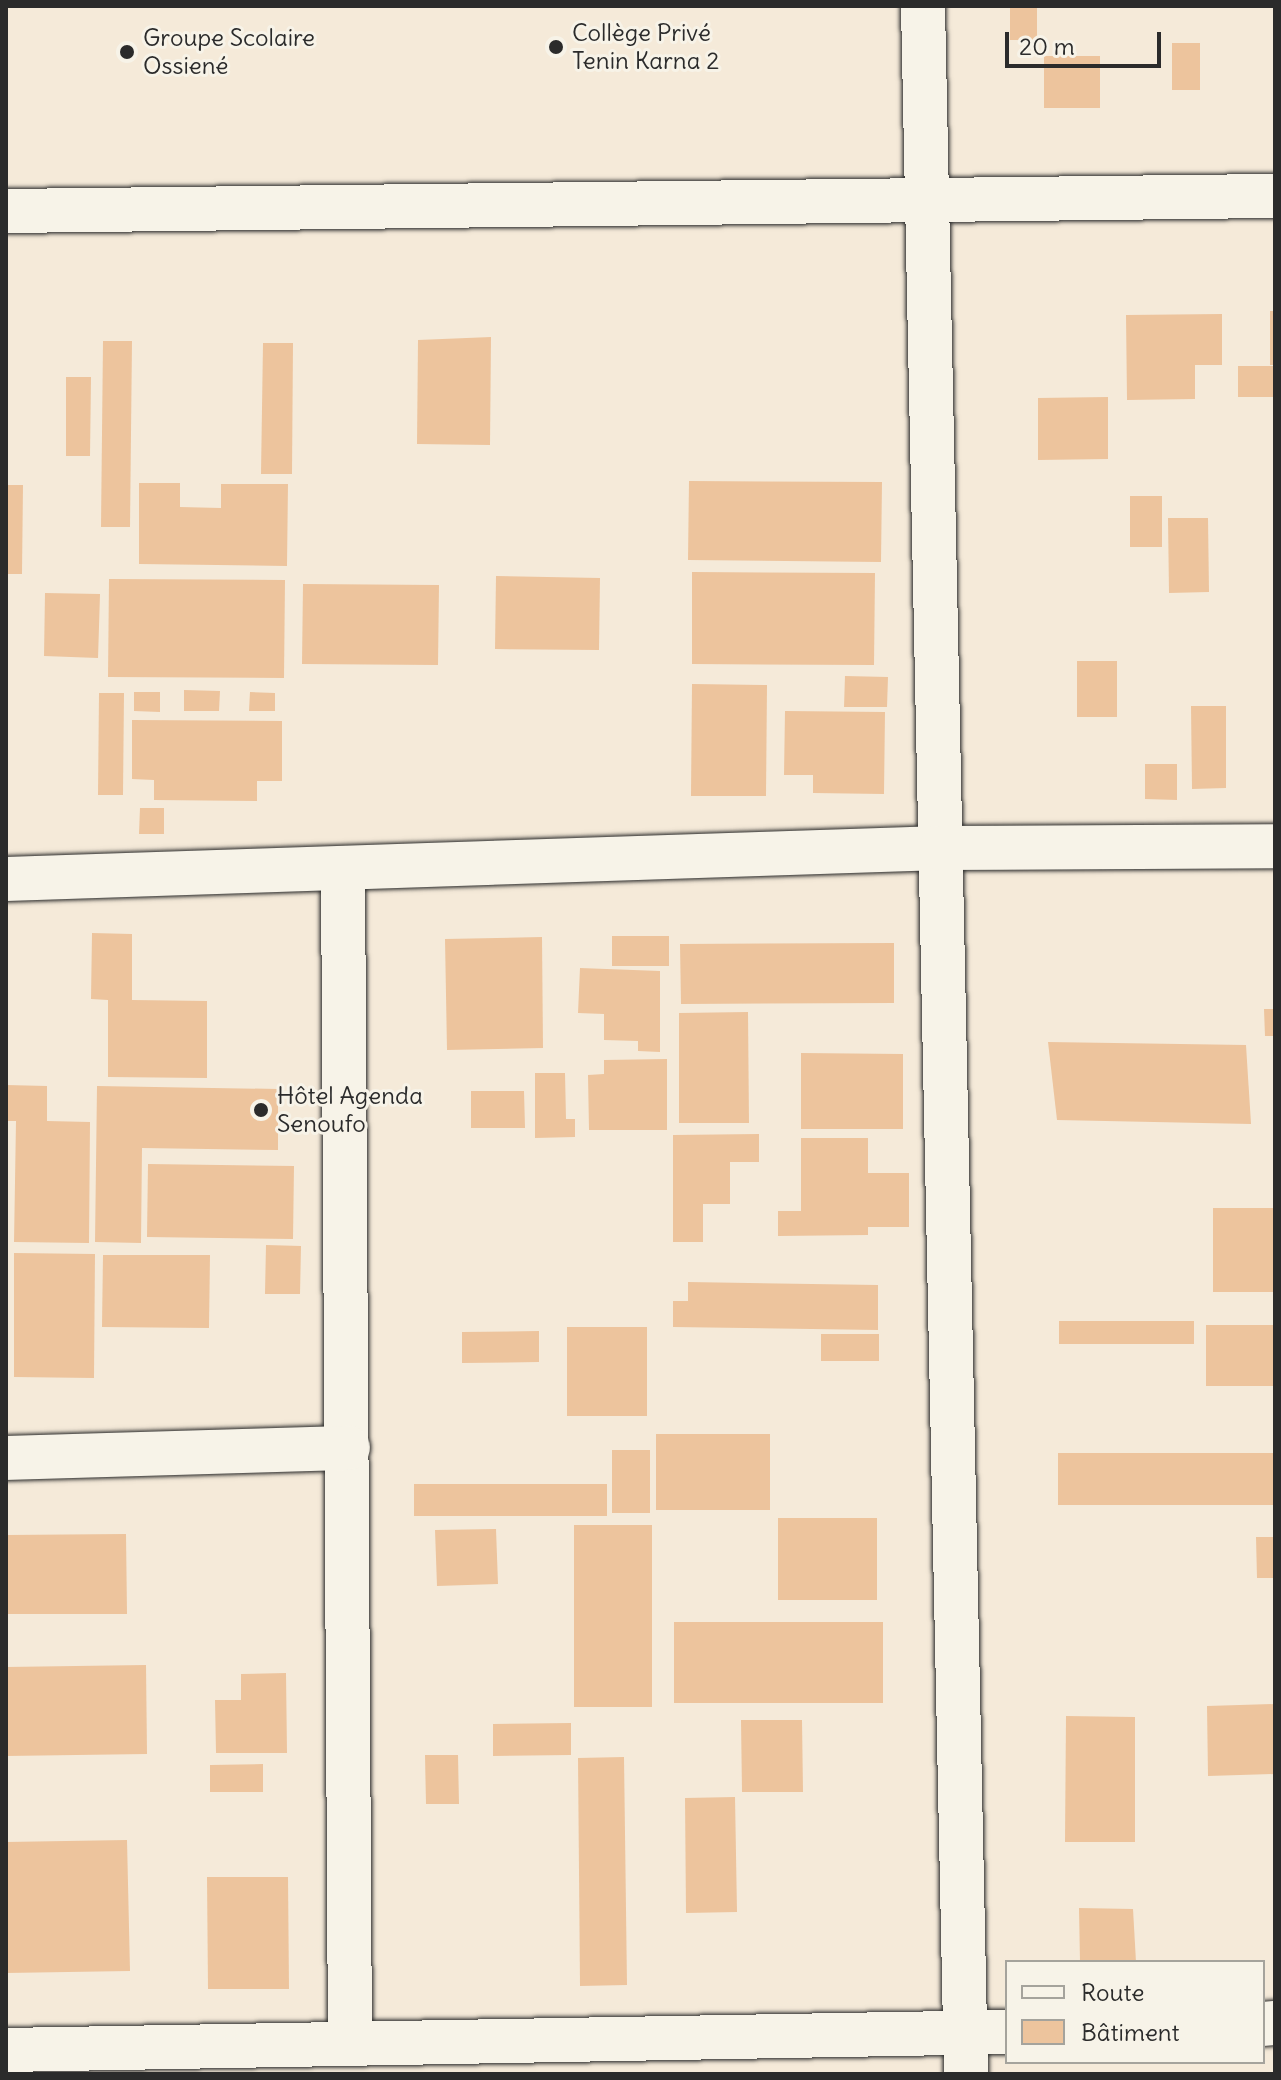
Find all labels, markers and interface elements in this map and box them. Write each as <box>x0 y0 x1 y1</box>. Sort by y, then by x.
scale bar <box>1009 16 1165 66</box>
place label: Collège Privé Tenin Karna 2 <box>572 19 719 75</box>
place label: Groupe Scolaire Ossiené <box>143 24 315 80</box>
text: 20 m <box>1019 31 1075 61</box>
marker: Collège Privé Tenin Karna 2 <box>547 38 565 56</box>
marker: Groupe Scolaire Ossiené <box>118 43 136 61</box>
place label: Hôtel Agenda Senoufo <box>277 1082 423 1138</box>
marker: Hôtel Agenda Senoufo <box>252 1101 270 1119</box>
legend <box>1005 1960 1265 2064</box>
text: Route <box>1081 1977 1144 2007</box>
text: Bâtiment <box>1081 2017 1180 2047</box>

